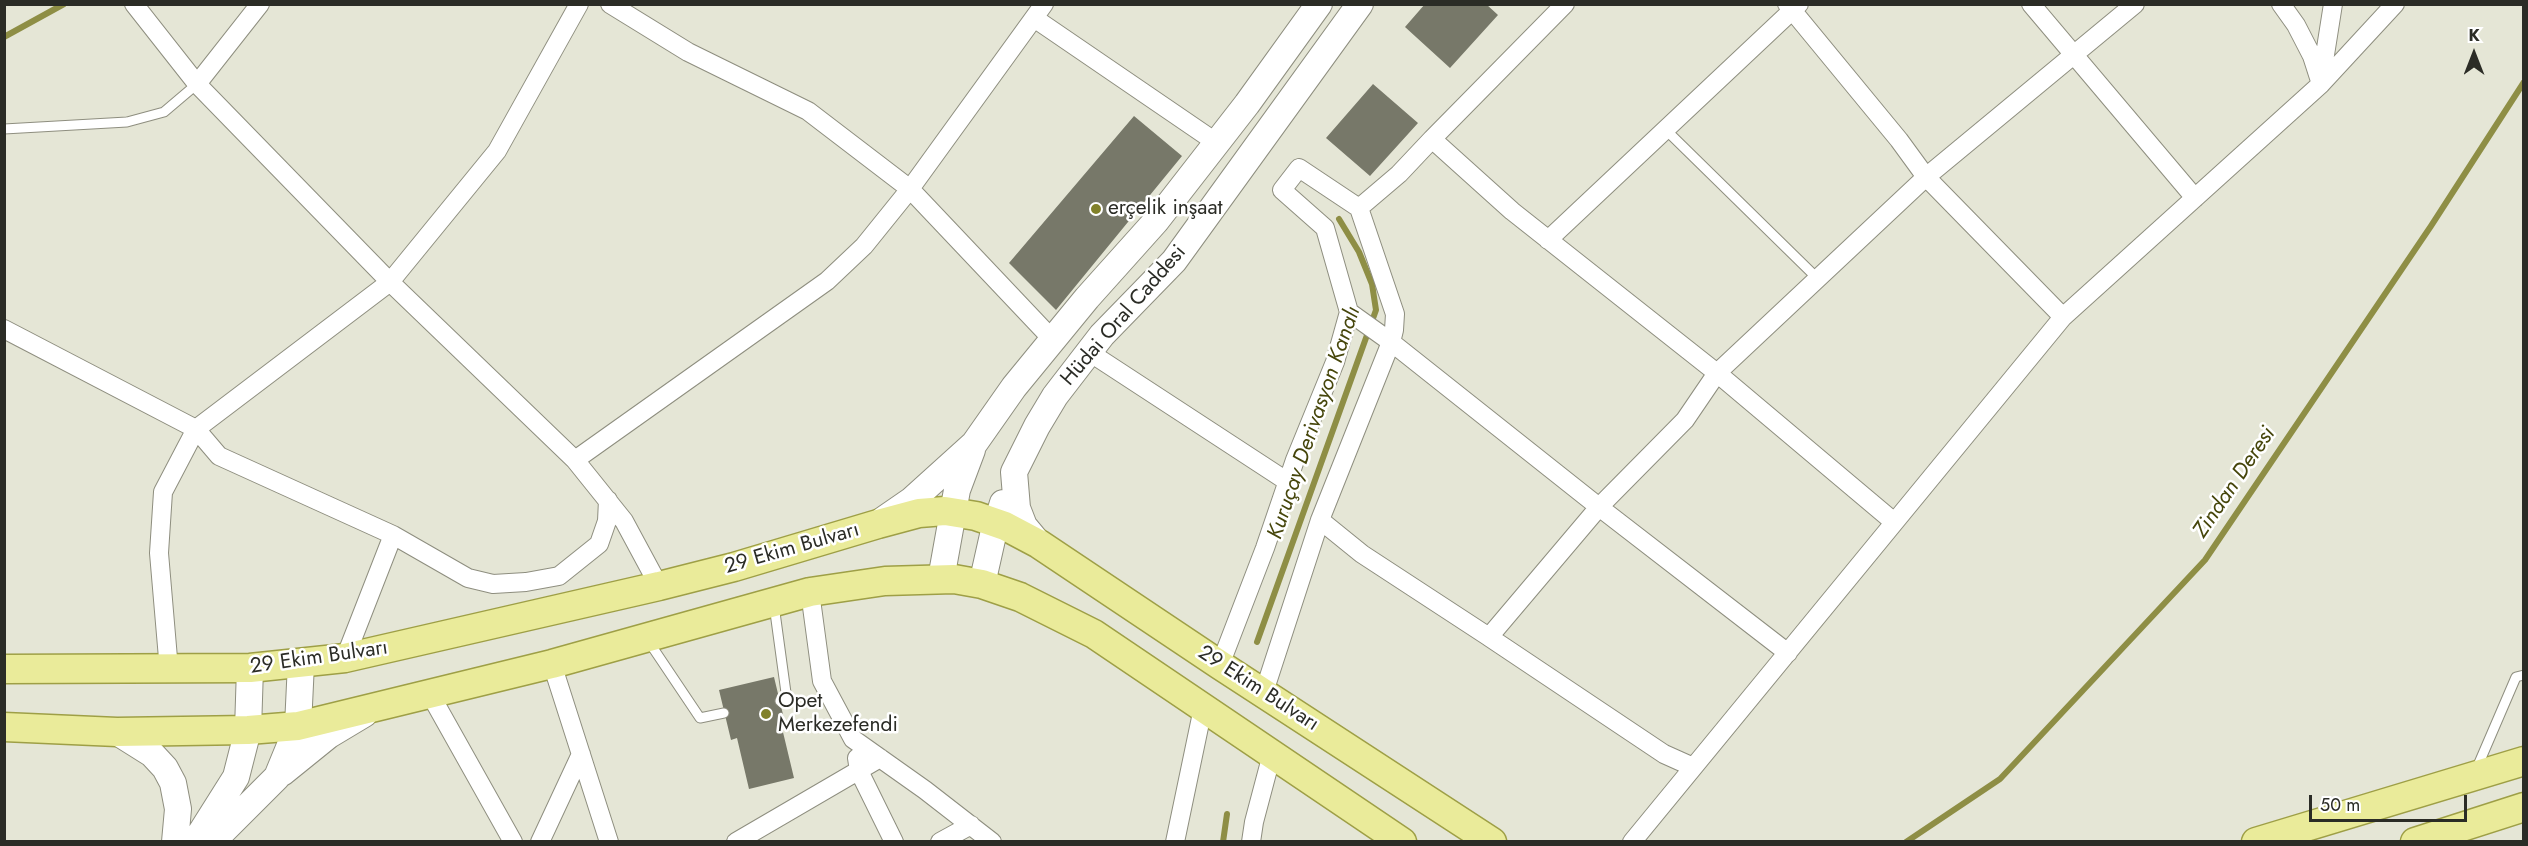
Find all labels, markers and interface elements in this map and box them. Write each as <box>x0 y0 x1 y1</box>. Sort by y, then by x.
north arrow <box>2444 24 2504 84</box>
text: K <box>2468 24 2480 47</box>
place label: erçelik inşaat <box>1108 196 1223 222</box>
marker: erçelik inşaat <box>1089 202 1103 216</box>
street label: Hüdai Oral Caddesi <box>1056 241 1192 391</box>
water label: Kuruçay Derivasyon Kanalı <box>1263 303 1367 543</box>
water label: Zindan Deresi <box>2188 422 2282 544</box>
street label: 29 Ekim Bulvarı <box>722 518 862 580</box>
street label: 29 Ekim Bulvarı <box>248 636 390 680</box>
street label: 29 Ekim Bulvarı <box>1193 641 1323 737</box>
place label: Opet Merkezefendi <box>778 689 898 739</box>
marker: Opet Merkezefendi <box>759 707 773 721</box>
scale bar <box>2312 783 2470 821</box>
text: 50 m <box>2320 792 2360 818</box>

